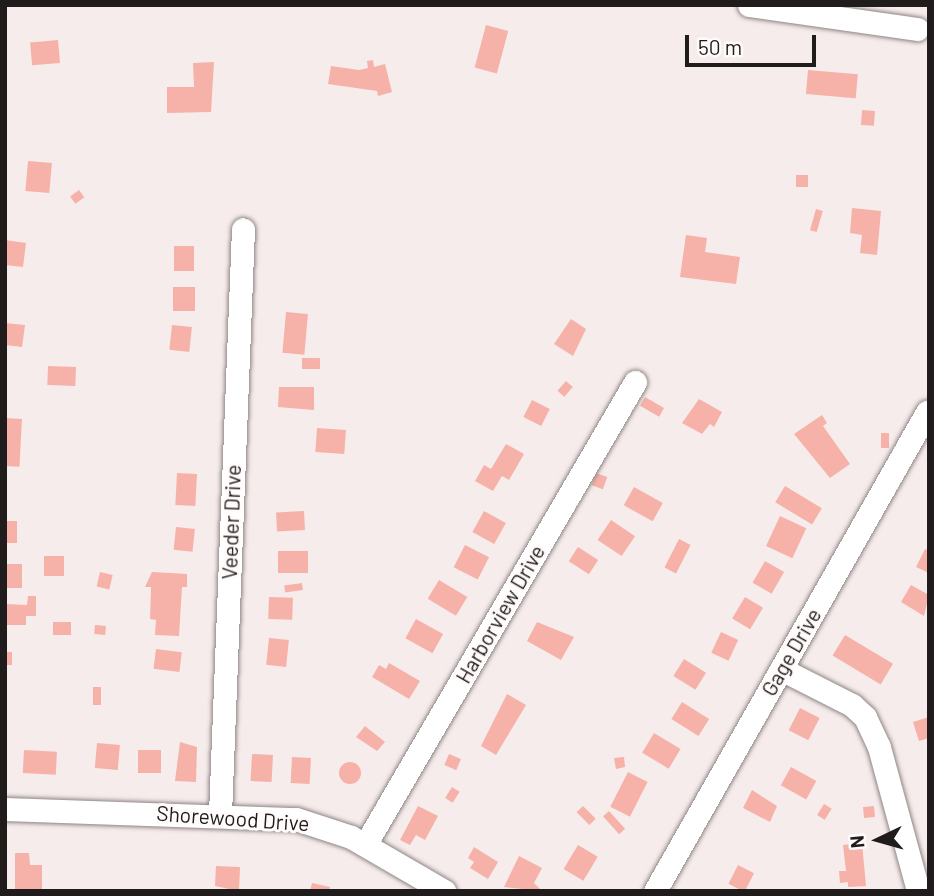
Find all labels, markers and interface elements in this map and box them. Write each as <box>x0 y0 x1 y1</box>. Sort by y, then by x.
scale bar <box>689 21 820 65</box>
text: 50 m <box>698 34 742 59</box>
street label: Veeder Drive <box>216 464 246 580</box>
street label: Harborview Drive <box>450 540 550 688</box>
street label: Gage Drive <box>756 604 826 700</box>
street label: Shorewood Drive <box>156 800 310 836</box>
north arrow <box>843 805 913 875</box>
text: N <box>845 835 869 849</box>

